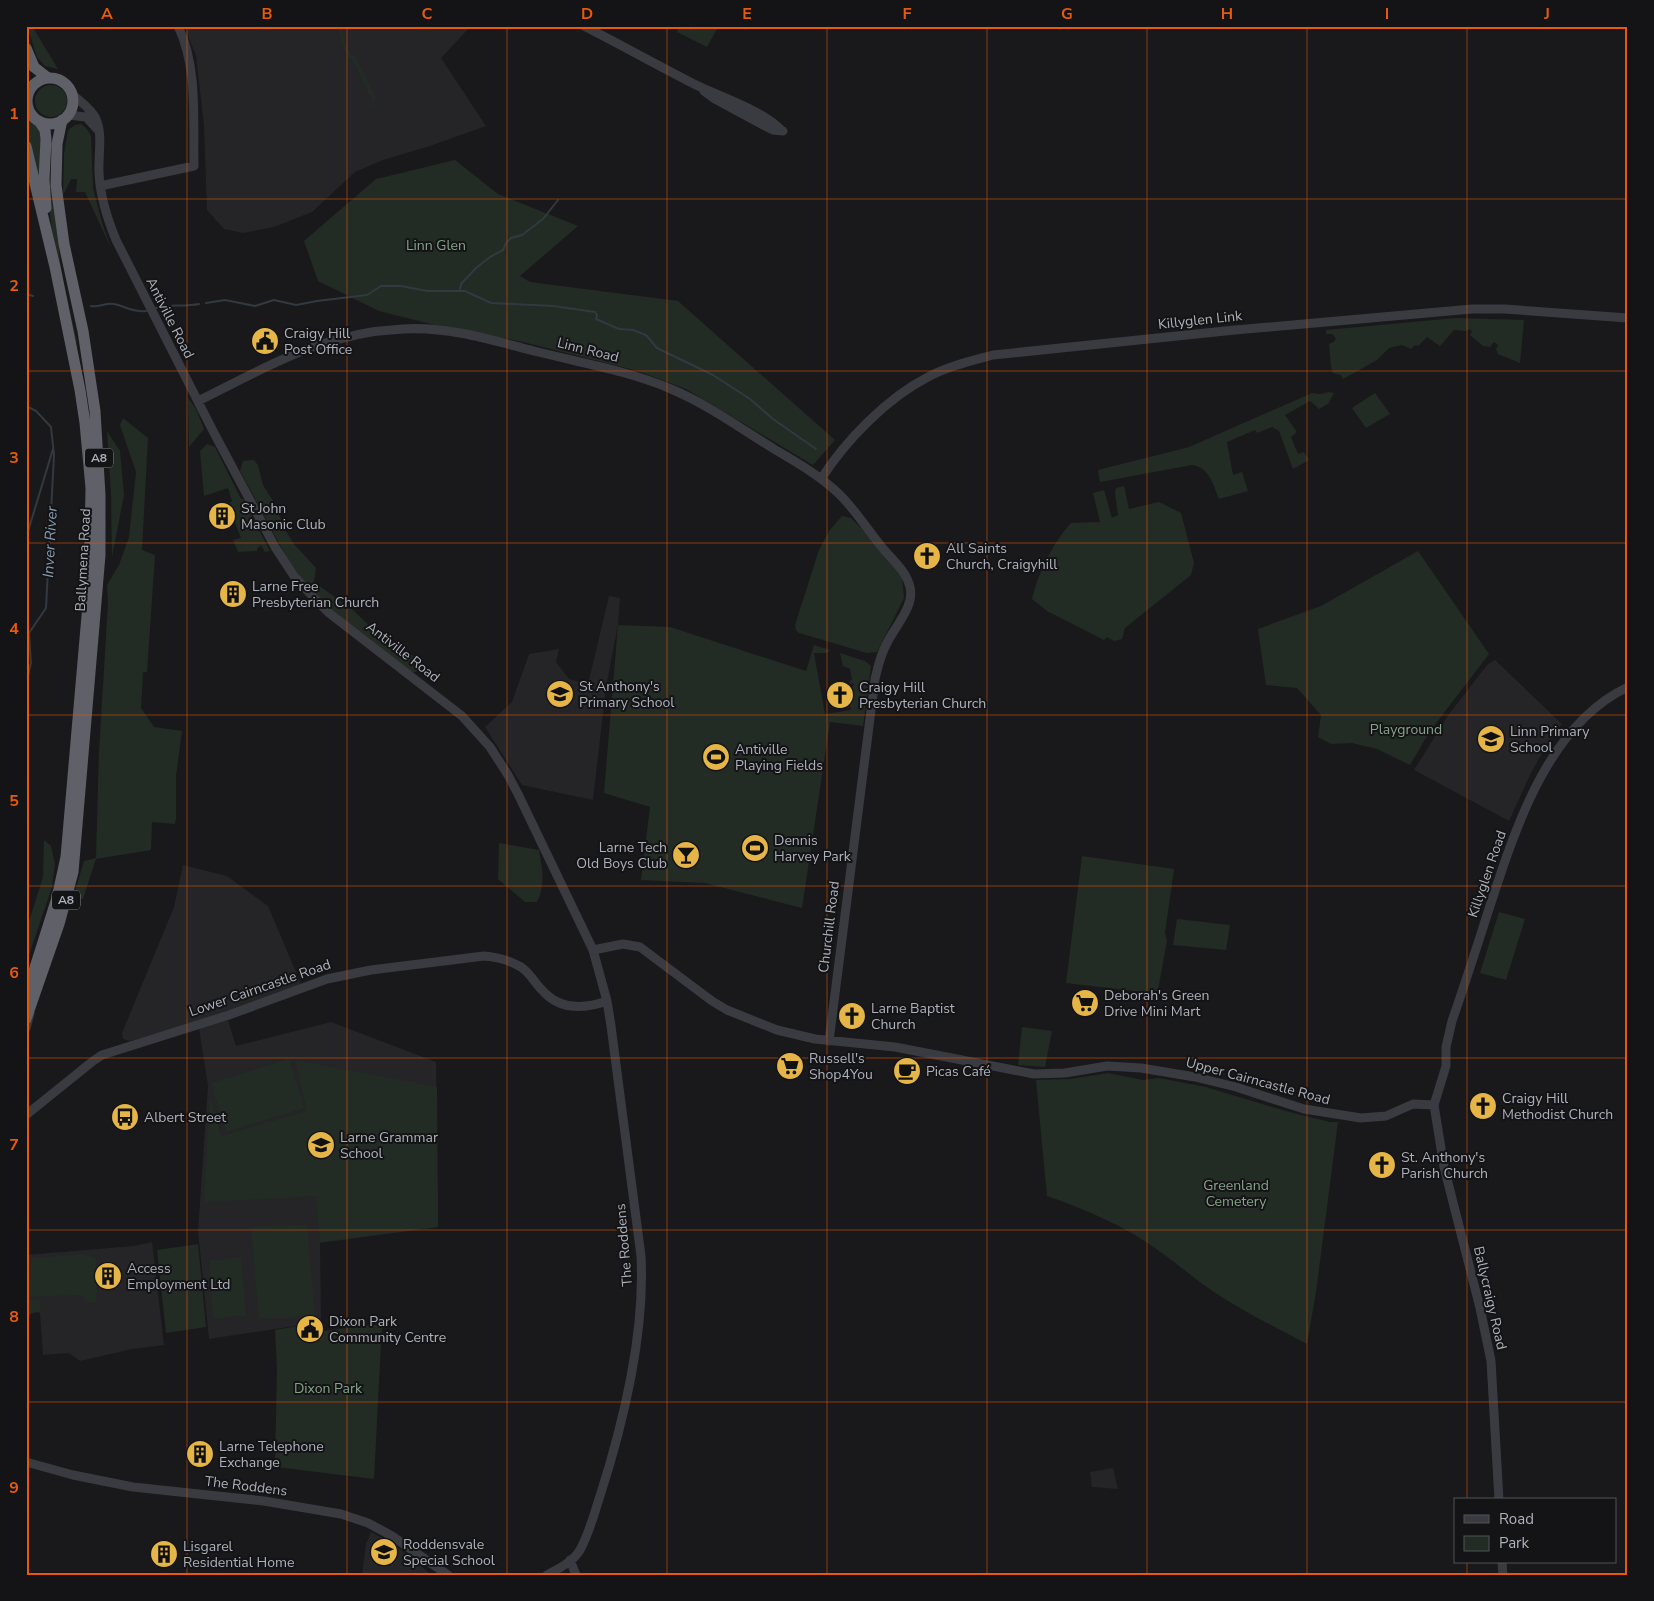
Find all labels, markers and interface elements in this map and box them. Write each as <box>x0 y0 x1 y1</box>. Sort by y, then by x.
text: A <box>101 3 113 25</box>
text: B <box>261 3 273 25</box>
text: C <box>422 3 433 25</box>
text: D <box>581 3 593 25</box>
text: E <box>742 3 752 25</box>
text: F <box>903 3 912 25</box>
text: G <box>1061 3 1073 25</box>
text: H <box>1221 3 1233 25</box>
text: I <box>1385 3 1389 25</box>
text: J <box>1543 3 1550 25</box>
text: 1 <box>9 103 19 125</box>
park label: Linn Glen <box>406 236 466 255</box>
street label: Antiville Road <box>141 274 199 362</box>
text: 2 <box>9 275 19 297</box>
street label: Killyglen Link <box>1157 306 1244 334</box>
place label: Craigy Hill Post Office <box>284 324 352 359</box>
public building icon: Craigy Hill Post Office <box>250 326 280 356</box>
street label: Linn Road <box>555 333 621 367</box>
text: 3 <box>9 447 19 469</box>
road number: A8 <box>85 448 113 468</box>
place label: St John Masonic Club <box>241 499 326 534</box>
building icon: St John Masonic Club <box>207 501 237 531</box>
water label: Inver River <box>38 505 62 578</box>
street label: Ballymena Road <box>71 508 95 612</box>
place label: All Saints Church, Craigyhill <box>946 539 1058 574</box>
church icon: All Saints Church, Craigyhill <box>912 541 942 571</box>
place label: Larne Free Presbyterian Church <box>252 577 379 612</box>
building icon: Larne Free Presbyterian Church <box>218 579 248 609</box>
street label: Antiville Road <box>362 617 444 687</box>
text: 4 <box>9 618 19 640</box>
place label: St Anthony's Primary School <box>579 677 675 712</box>
place label: Craigy Hill Presbyterian Church <box>859 678 986 713</box>
school or university icon: St Anthony's Primary School <box>545 679 575 709</box>
church icon: Craigy Hill Presbyterian Church <box>825 680 855 710</box>
park label: Playground <box>1370 720 1442 739</box>
place label: Linn Primary School <box>1510 722 1590 757</box>
school or university icon: Linn Primary School <box>1476 724 1506 754</box>
place label: Antiville Playing Fields <box>735 740 823 775</box>
sports icon: Antiville Playing Fields <box>701 742 731 772</box>
text: 5 <box>9 790 19 812</box>
street label: Killyglen Road <box>1463 828 1511 920</box>
place label: Dennis Harvey Park <box>774 831 852 866</box>
sports icon: Dennis Harvey Park <box>740 833 770 863</box>
place label: Larne Tech Old Boys Club <box>576 838 667 873</box>
bar icon: Larne Tech Old Boys Club <box>671 840 701 870</box>
street label: Churchill Road <box>814 880 844 974</box>
road number: A8 <box>52 890 80 910</box>
street label: Lower Cairncastle Road <box>187 955 333 1021</box>
text: 6 <box>9 962 19 984</box>
place label: Deborah's Green Drive Mini Mart <box>1104 986 1209 1021</box>
supermarket icon: Deborah's Green Drive Mini Mart <box>1070 988 1100 1018</box>
place label: Larne Baptist Church <box>871 999 955 1034</box>
church icon: Larne Baptist Church <box>837 1001 867 1031</box>
place label: Russell's Shop4You <box>809 1049 873 1084</box>
supermarket icon: Russell's Shop4You <box>775 1051 805 1081</box>
street label: Upper Cairncastle Road <box>1184 1053 1332 1109</box>
cafe icon: Picas Café <box>892 1056 922 1086</box>
place label: Picas Café <box>926 1062 991 1081</box>
place label: Craigy Hill Methodist Church <box>1502 1089 1613 1124</box>
church icon: Craigy Hill Methodist Church <box>1468 1091 1498 1121</box>
bus stop icon: Albert Street <box>110 1102 140 1132</box>
place label: Albert Street <box>144 1108 226 1127</box>
place label: Larne Grammar School <box>340 1128 438 1163</box>
school or university icon: Larne Grammar School <box>306 1130 336 1160</box>
text: 7 <box>9 1134 19 1156</box>
place label: St. Anthony's Parish Church <box>1401 1148 1488 1183</box>
church icon: St. Anthony's Parish Church <box>1367 1150 1397 1180</box>
park label: Greenland Cemetery <box>1203 1176 1269 1211</box>
street label: The Roddens <box>611 1203 637 1287</box>
street label: Ballycraigy Road <box>1469 1244 1511 1352</box>
place label: Access Employment Ltd <box>127 1259 230 1294</box>
building icon: Access Employment Ltd <box>93 1261 123 1291</box>
text: 8 <box>9 1306 19 1328</box>
place label: Dixon Park Community Centre <box>329 1312 446 1347</box>
public building icon: Dixon Park Community Centre <box>295 1314 325 1344</box>
park label: Dixon Park <box>294 1379 363 1398</box>
place label: Larne Telephone Exchange <box>219 1437 324 1472</box>
building icon: Larne Telephone Exchange <box>185 1439 215 1469</box>
street label: The Roddens <box>204 1472 289 1501</box>
text: 9 <box>9 1477 19 1499</box>
legend <box>1454 1498 1616 1564</box>
text: Road <box>1499 1509 1534 1529</box>
text: Park <box>1499 1533 1529 1553</box>
place label: Roddensvale Special School <box>403 1535 496 1570</box>
place label: Lisgarel Residential Home <box>183 1537 294 1572</box>
school or university icon: Roddensvale Special School <box>369 1537 399 1567</box>
building icon: Lisgarel Residential Home <box>149 1539 179 1569</box>

